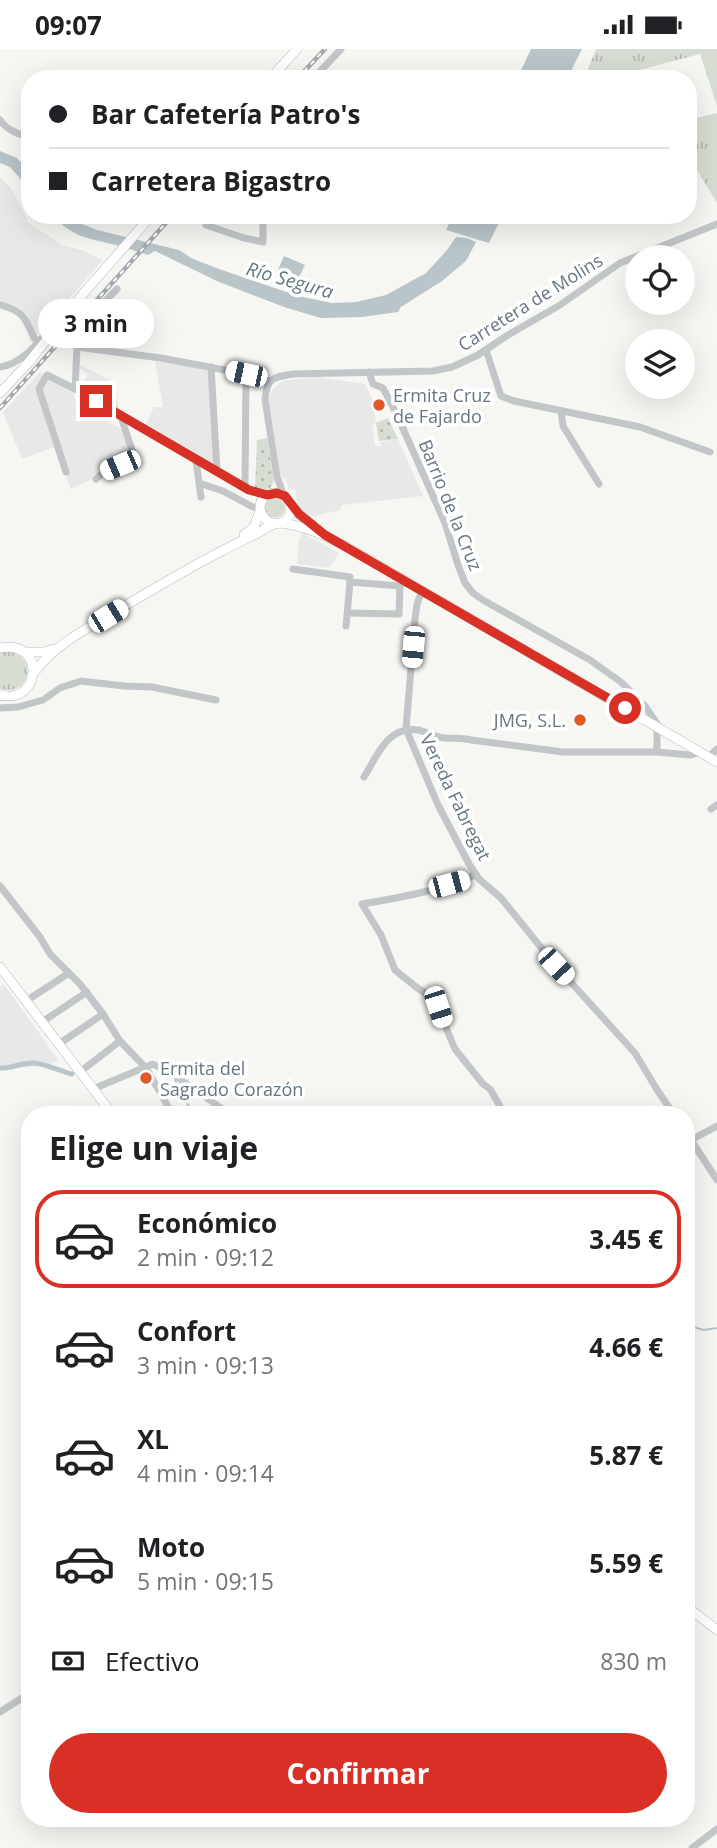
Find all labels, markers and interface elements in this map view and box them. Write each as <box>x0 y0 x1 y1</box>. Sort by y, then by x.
text: 09:07 <box>35 7 102 43</box>
text: Bar Cafetería Patro's <box>91 96 360 132</box>
text: Carretera Bigastro <box>91 163 331 199</box>
map controls <box>625 245 695 399</box>
button: locate <box>625 245 695 315</box>
street label: Carretera de Molins <box>453 248 607 356</box>
water label: Río Segura <box>243 255 337 305</box>
callout: 3 min <box>38 299 154 349</box>
text: 3 min <box>64 307 128 339</box>
button: layers <box>625 329 695 399</box>
car <box>224 359 269 389</box>
place label: Ermita Cruz de Fajardo <box>393 383 491 428</box>
route end <box>80 385 112 417</box>
marker: Ermita Cruz de Fajardo <box>371 397 387 413</box>
street label: Barrio de la Cruz <box>414 436 488 574</box>
car <box>97 447 144 483</box>
car <box>85 596 132 636</box>
car <box>401 625 426 669</box>
route start <box>609 692 641 724</box>
place label: JMG, S.L. <box>492 708 566 732</box>
marker: JMG, S.L. <box>572 712 588 728</box>
street label: Vereda Fabregat <box>415 730 497 864</box>
car <box>426 868 473 900</box>
car <box>534 943 579 989</box>
car <box>422 984 455 1030</box>
place label: Ermita del Sagrado Corazón <box>160 1056 303 1101</box>
marker: Ermita del Sagrado Corazón <box>138 1070 154 1086</box>
text: Elige un viaje <box>49 1126 258 1169</box>
text: Económico <box>137 1205 277 1241</box>
icon: car <box>53 1208 116 1271</box>
text: 3.45 € <box>589 1221 663 1257</box>
text: 2 min · 09:12 <box>137 1241 274 1273</box>
text: Confort <box>137 1313 236 1349</box>
icon: car <box>53 1316 116 1379</box>
text: 4.66 € <box>589 1329 663 1365</box>
text: 3 min · 09:13 <box>137 1349 274 1381</box>
text: XL <box>137 1421 169 1457</box>
icon: car <box>53 1424 116 1487</box>
text: 5.87 € <box>589 1437 663 1473</box>
text: 4 min · 09:14 <box>137 1457 274 1489</box>
text: Moto <box>137 1529 205 1565</box>
icon: car <box>53 1532 116 1595</box>
text: 5.59 € <box>589 1545 663 1581</box>
text: 5 min · 09:15 <box>137 1565 274 1597</box>
icon: cash <box>49 1642 87 1680</box>
text: Efectivo <box>105 1643 200 1679</box>
text: 830 m <box>600 1645 667 1677</box>
button: Confirmar <box>49 1733 667 1813</box>

